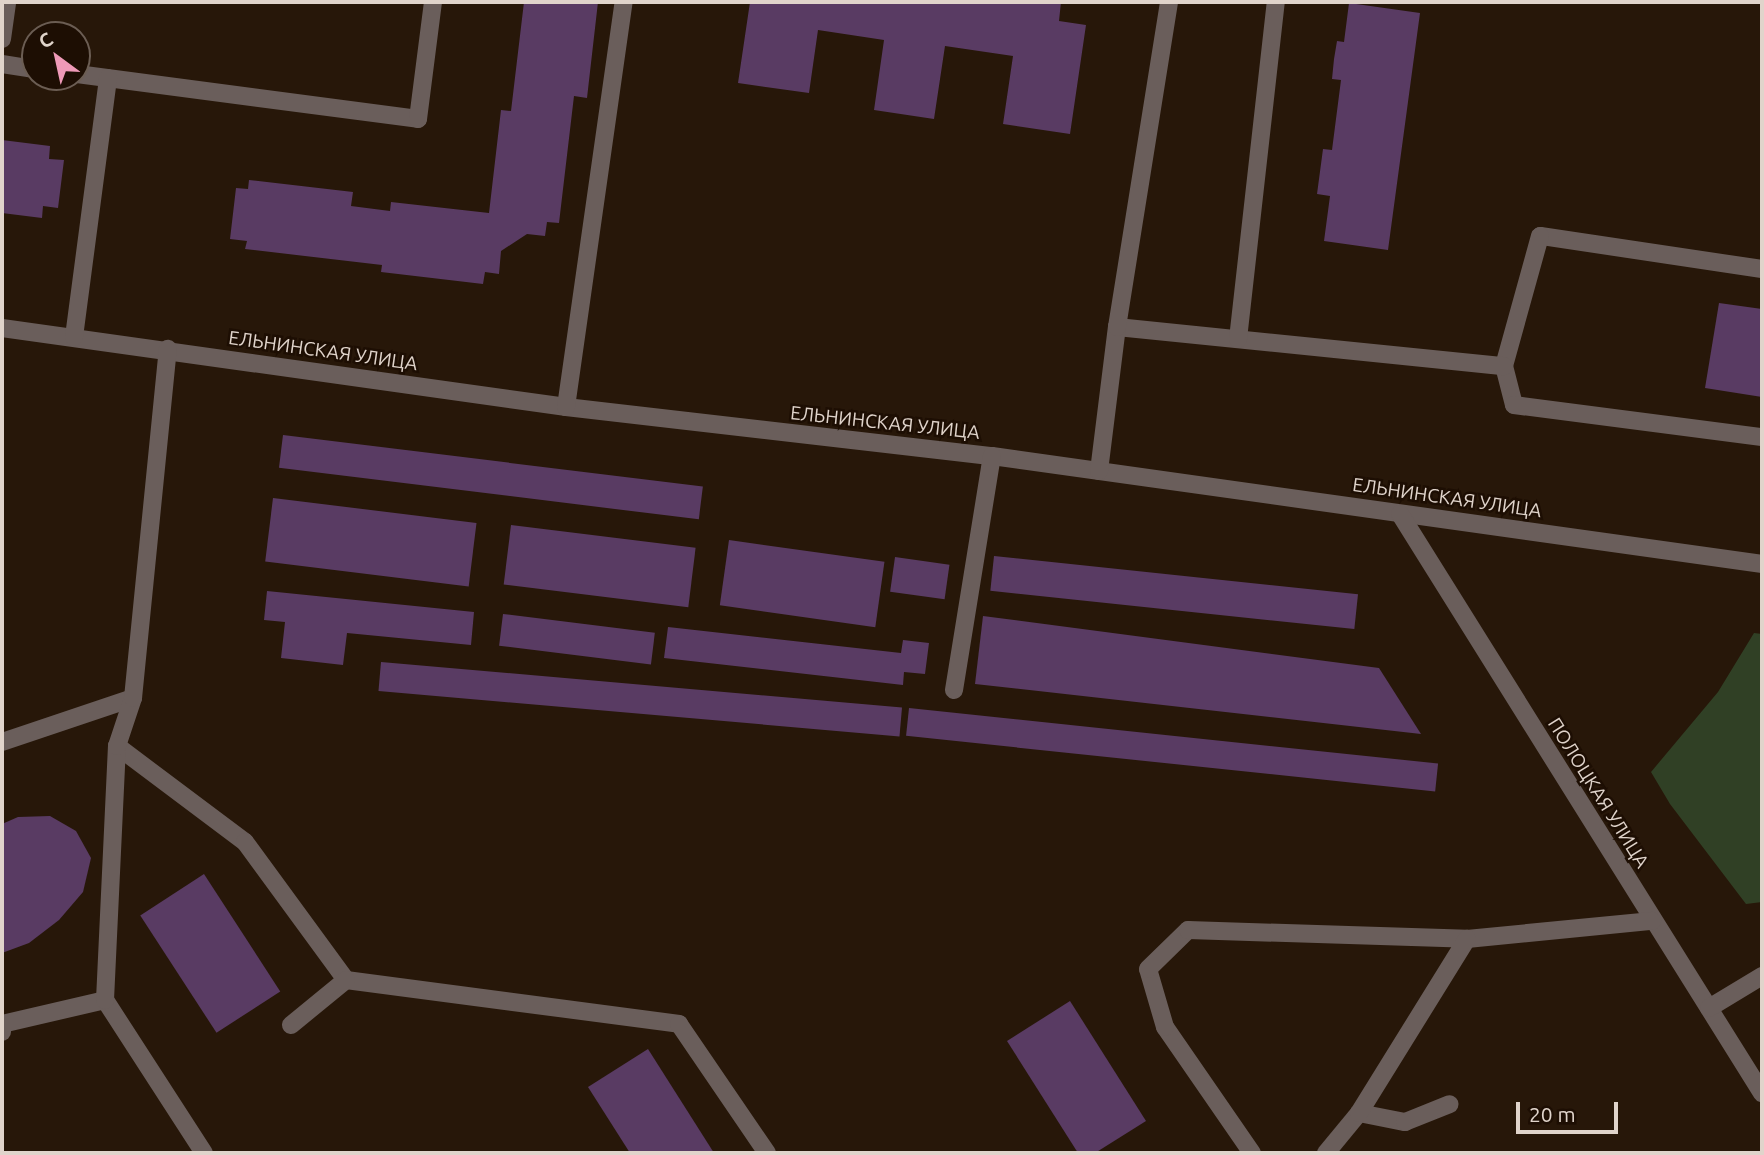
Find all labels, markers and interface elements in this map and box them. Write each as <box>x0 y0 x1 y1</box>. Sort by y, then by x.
north arrow <box>21 21 91 91</box>
text: С <box>35 28 57 53</box>
street label: ЕЛЬНИНСКАЯ УЛИЦА <box>227 326 419 376</box>
street label: ЕЛЬНИНСКАЯ УЛИЦА <box>789 402 981 444</box>
street label: ЕЛЬНИНСКАЯ УЛИЦА <box>1351 473 1543 523</box>
street label: ПОЛОЦКАЯ УЛИЦА <box>1543 714 1653 872</box>
scale bar <box>1519 1088 1620 1132</box>
text: 20 m <box>1529 1102 1576 1126</box>

